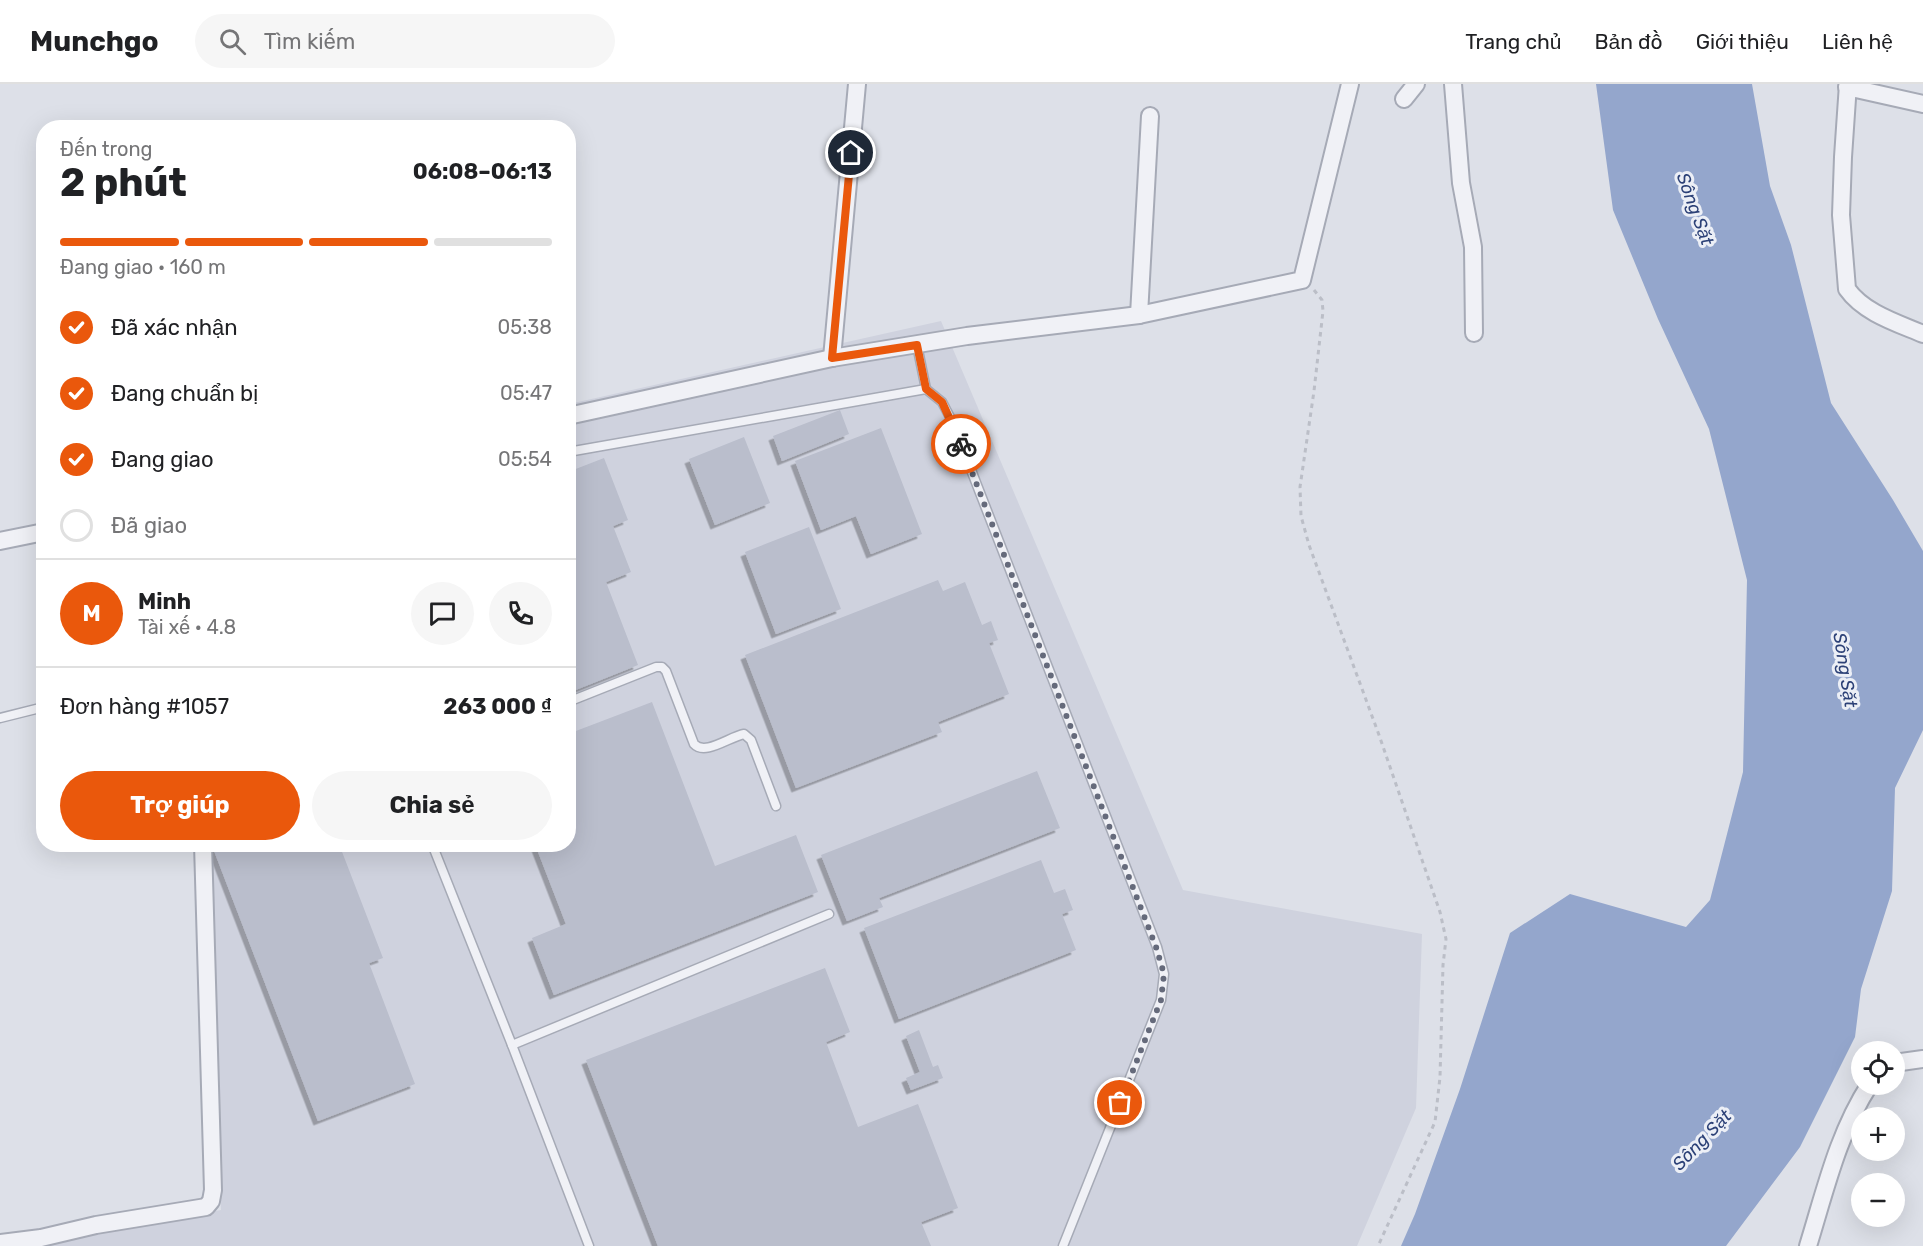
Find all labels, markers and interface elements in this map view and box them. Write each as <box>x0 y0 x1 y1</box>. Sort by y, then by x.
search box <box>195 14 615 68</box>
text: Munchgo <box>30 25 159 58</box>
icon: search <box>216 25 249 58</box>
text: Tìm kiếm <box>264 28 355 55</box>
text: Trang chủ <box>1465 29 1562 54</box>
text: Bản đồ <box>1595 29 1663 54</box>
text: Giới thiệu <box>1696 29 1789 54</box>
text: Liên hệ <box>1822 29 1893 54</box>
pin <box>825 127 876 178</box>
icon: home <box>834 136 867 169</box>
text: Đến trong <box>60 137 153 161</box>
text: 06:08–06:13 <box>413 158 552 185</box>
text: 2 phút <box>60 160 187 206</box>
water label: Sông Sặt <box>1672 170 1719 249</box>
text: Đang giao · 160 m <box>60 255 226 279</box>
icon: check <box>60 311 93 344</box>
text: Đã xác nhận <box>111 314 238 341</box>
text: 05:38 <box>498 315 552 339</box>
icon: check <box>60 377 93 410</box>
text: Đang chuẩn bị <box>111 380 258 407</box>
text: 05:47 <box>500 381 552 405</box>
courier <box>931 414 991 474</box>
icon: bike <box>945 428 978 461</box>
icon: check <box>60 443 93 476</box>
text: Đang giao <box>111 446 214 473</box>
text: 05:54 <box>498 447 552 471</box>
text: Đã giao <box>111 512 187 539</box>
button: chat <box>411 582 474 645</box>
button: phone <box>489 582 552 645</box>
text: Minh <box>138 588 191 615</box>
text: M <box>82 600 101 627</box>
text: Tài xế · 4.8 <box>138 615 236 639</box>
water label: Sông Sặt <box>1828 631 1862 710</box>
text: Đơn hàng #1057 <box>60 693 229 720</box>
text: 263 000 ₫ <box>443 693 552 720</box>
button: Trợ giúp <box>60 771 300 840</box>
button: Chia sẻ <box>312 771 552 840</box>
map controls <box>1851 1041 1905 1227</box>
button: locate <box>1851 1041 1905 1095</box>
pin <box>1094 1077 1145 1128</box>
icon: bag <box>1103 1086 1136 1119</box>
water label: Sông Sặt <box>1668 1104 1737 1175</box>
button: + <box>1851 1107 1905 1161</box>
button: − <box>1851 1173 1905 1227</box>

